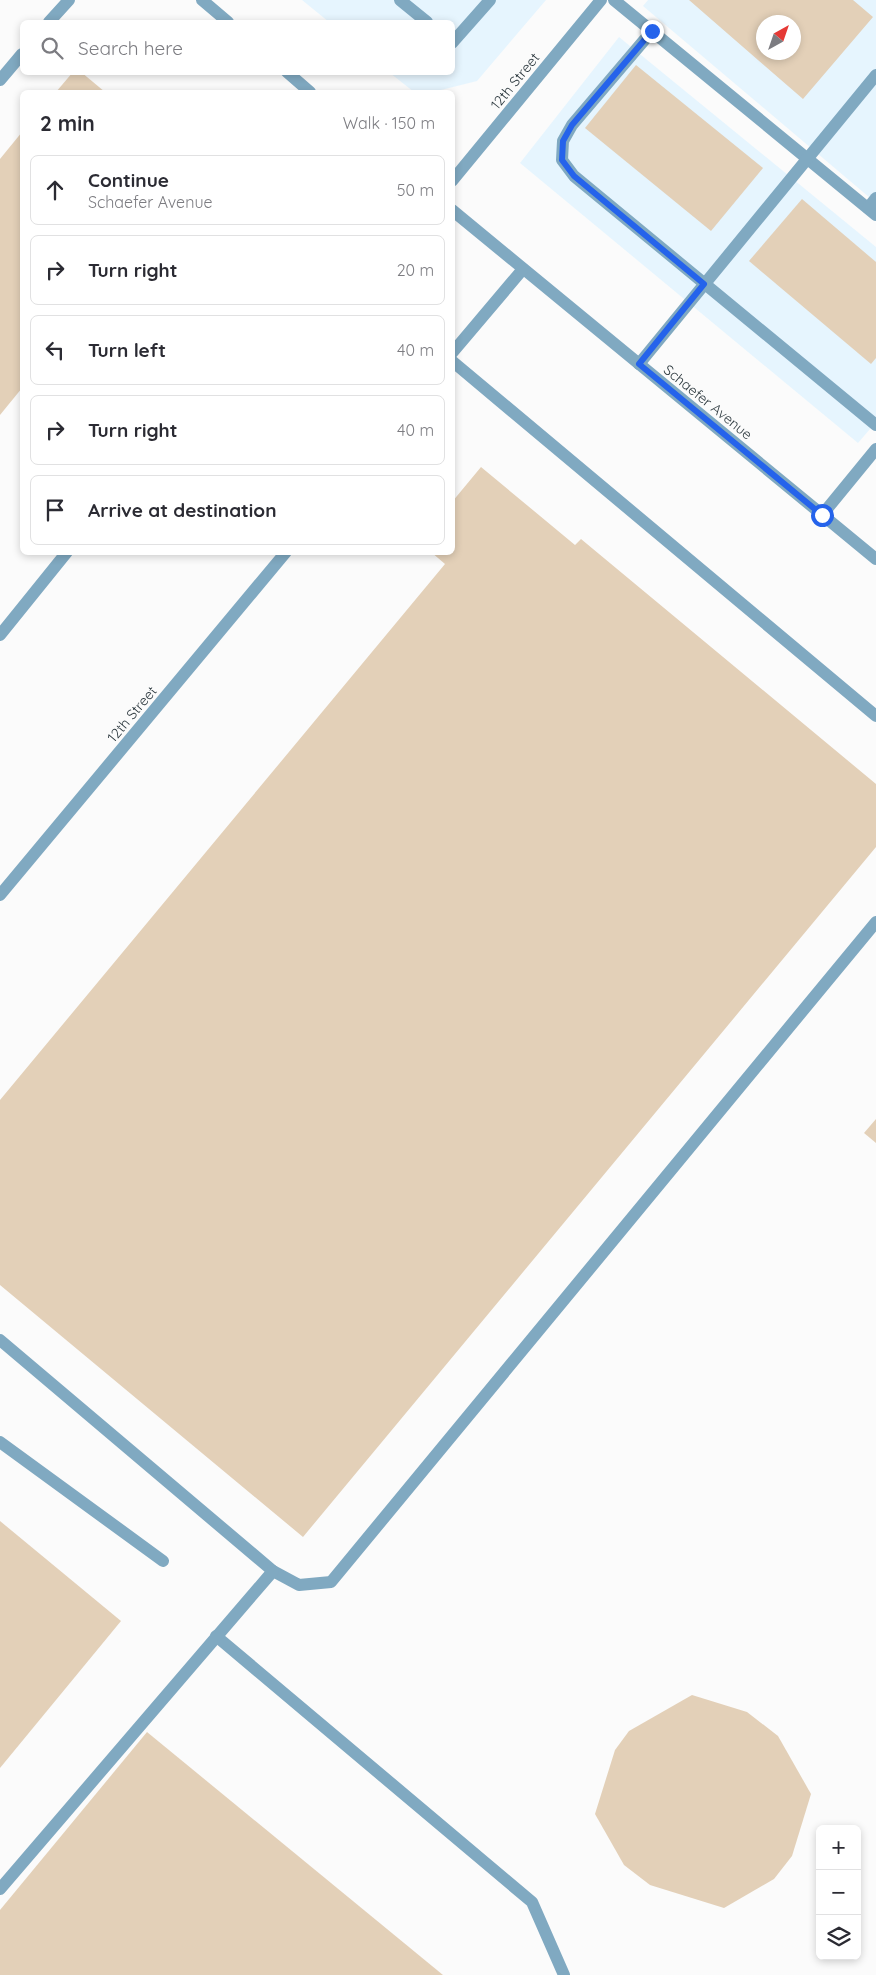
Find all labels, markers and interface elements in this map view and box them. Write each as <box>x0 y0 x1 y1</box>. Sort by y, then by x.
north arrow <box>756 15 801 60</box>
search box <box>20 20 455 75</box>
route end <box>641 20 664 43</box>
icon: search <box>38 34 66 62</box>
text: Search here <box>78 36 183 60</box>
street label: 12th Street <box>487 49 543 113</box>
text: 2 min <box>40 110 95 136</box>
text: Walk · 150 m <box>343 113 435 133</box>
text: Continue <box>88 168 169 192</box>
icon: ahead <box>41 176 69 204</box>
text: 50 m <box>397 180 434 200</box>
text: Schaefer Avenue <box>88 192 213 212</box>
icon: right <box>41 256 69 284</box>
text: Turn right <box>88 258 177 282</box>
text: 20 m <box>397 260 434 280</box>
icon: left <box>41 336 69 364</box>
text: Turn left <box>88 338 166 362</box>
text: 40 m <box>397 340 434 360</box>
street label: Schaefer Avenue <box>660 361 756 443</box>
icon: right <box>41 416 69 444</box>
text: Turn right <box>88 418 177 442</box>
text: 40 m <box>397 420 434 440</box>
icon: arrive <box>41 496 69 524</box>
text: Arrive at destination <box>88 498 277 522</box>
route start <box>811 504 834 527</box>
street label: 12th Street <box>103 682 161 746</box>
map controls <box>816 1825 861 1960</box>
button: + <box>816 1825 861 1870</box>
button: − <box>816 1870 861 1915</box>
button: layers <box>816 1915 861 1960</box>

